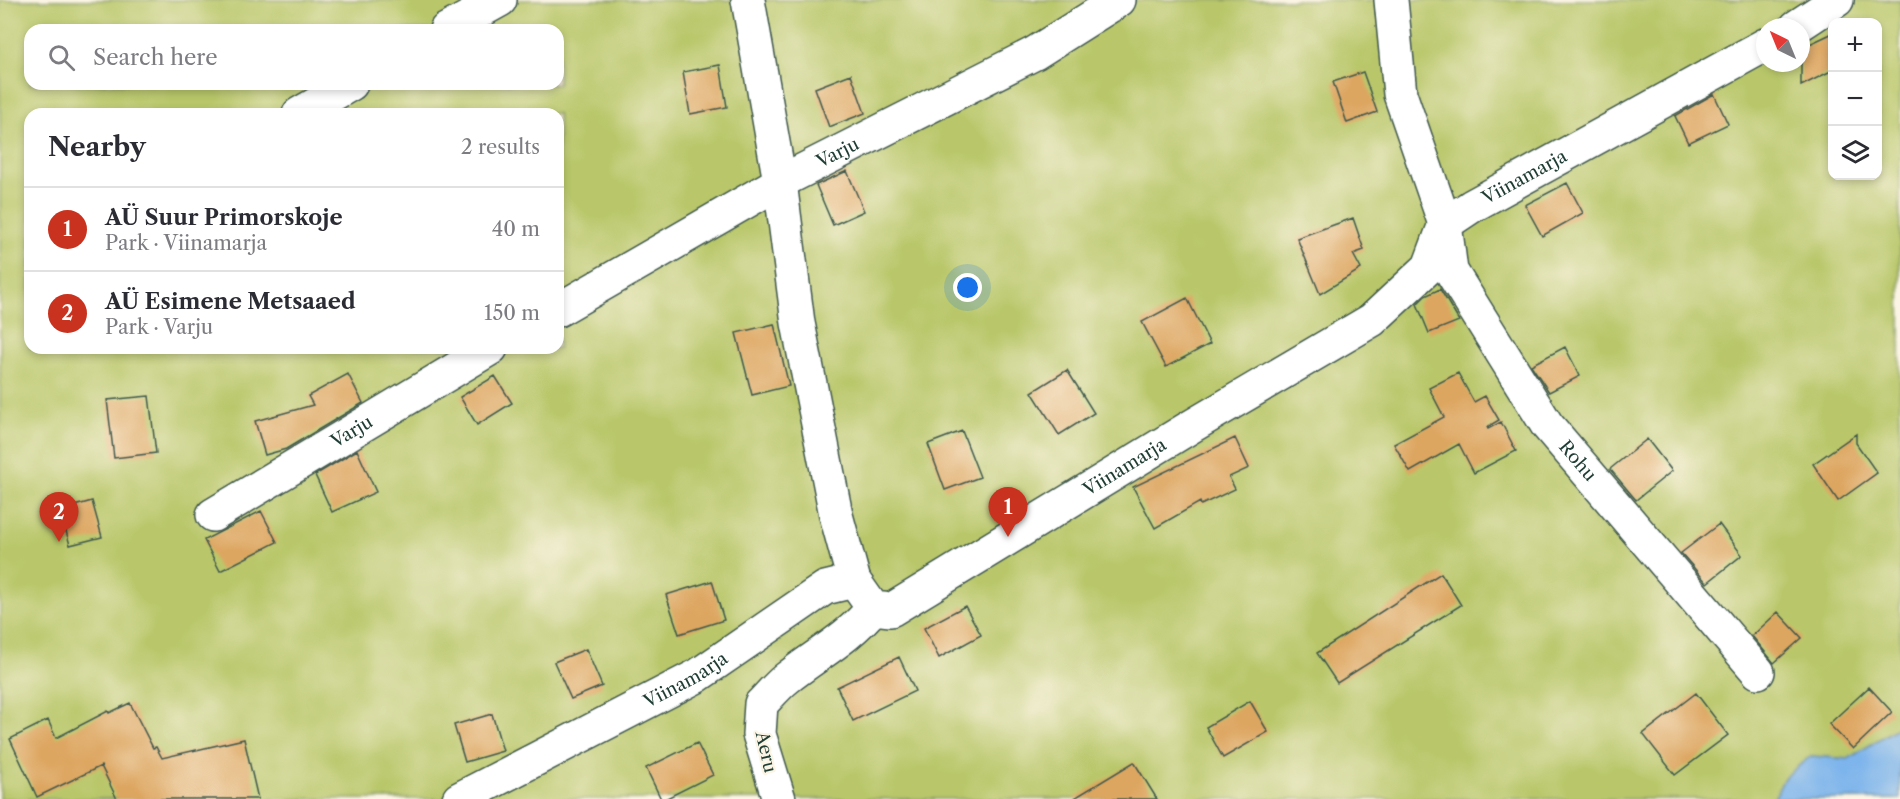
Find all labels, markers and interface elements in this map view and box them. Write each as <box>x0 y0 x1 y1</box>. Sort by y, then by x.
north arrow <box>1756 18 1810 72</box>
map controls <box>1828 18 1882 180</box>
button: + <box>1828 18 1882 72</box>
search box <box>24 24 564 90</box>
icon: search <box>45 41 78 74</box>
text: Search here <box>93 44 218 71</box>
button: − <box>1828 72 1882 126</box>
button: layers <box>1828 126 1882 180</box>
text: Nearby <box>48 131 146 163</box>
street label: Varju <box>812 133 863 173</box>
text: 2 results <box>461 135 540 159</box>
street label: Viinamarja <box>1478 145 1571 210</box>
text: AÜ Suur Primorskoje <box>105 204 343 231</box>
text: 1 <box>63 217 72 241</box>
text: 40 m <box>492 217 540 241</box>
text: Park · Viinamarja <box>105 231 267 255</box>
your location <box>953 273 982 302</box>
text: AÜ Esimene Metsaaed <box>105 288 356 315</box>
text: 2 <box>62 301 73 325</box>
text: 150 m <box>484 301 540 325</box>
text: Park · Varju <box>105 315 213 339</box>
street label: Varju <box>326 411 377 453</box>
street label: Viinamarja <box>1078 433 1171 501</box>
street label: Rohu <box>1554 436 1601 486</box>
pin: 1 <box>988 488 1028 537</box>
pin: 2 <box>40 492 78 542</box>
street label: Viinamarja <box>639 647 732 713</box>
street label: Aeru <box>750 728 781 775</box>

